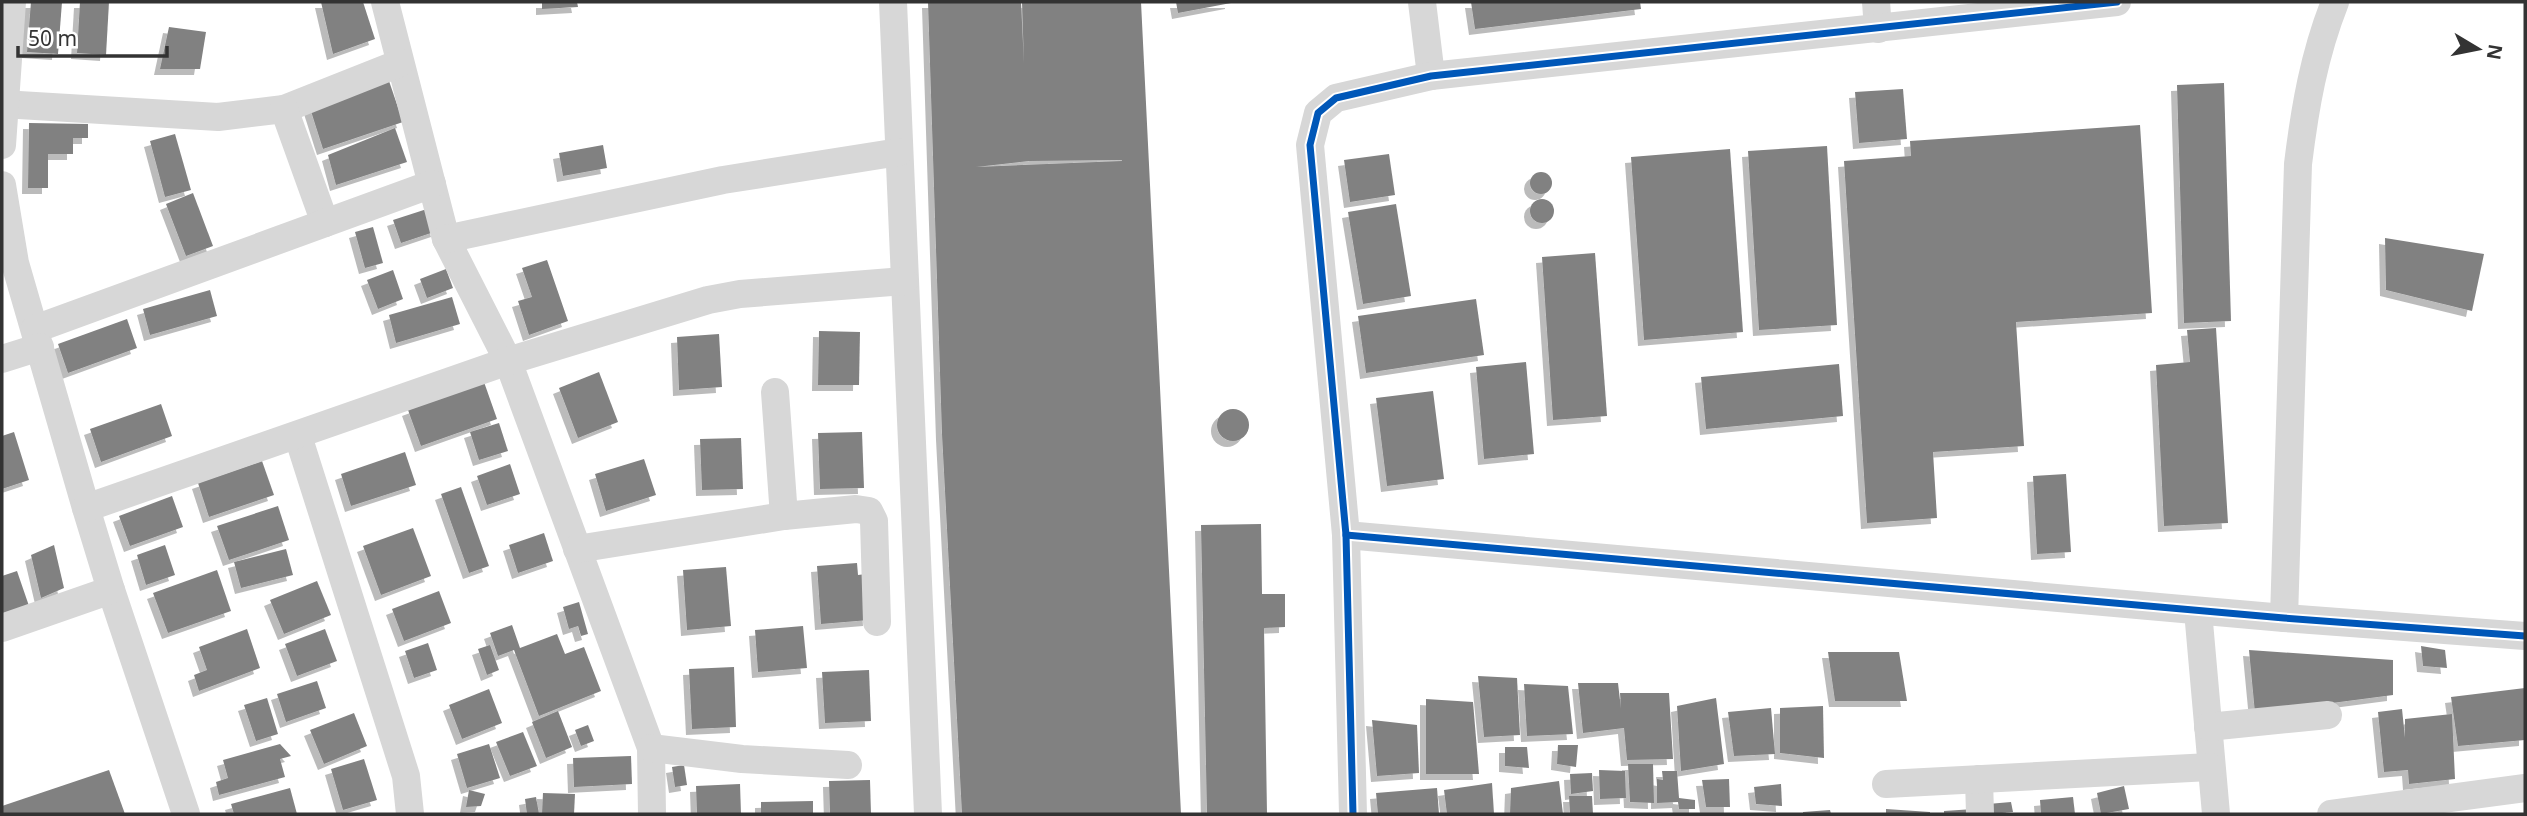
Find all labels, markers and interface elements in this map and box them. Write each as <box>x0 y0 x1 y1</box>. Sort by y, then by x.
scale bar <box>18 14 166 58</box>
north arrow <box>2443 14 2513 84</box>
text: 50 m <box>28 24 77 52</box>
text: N <box>2481 42 2509 62</box>

